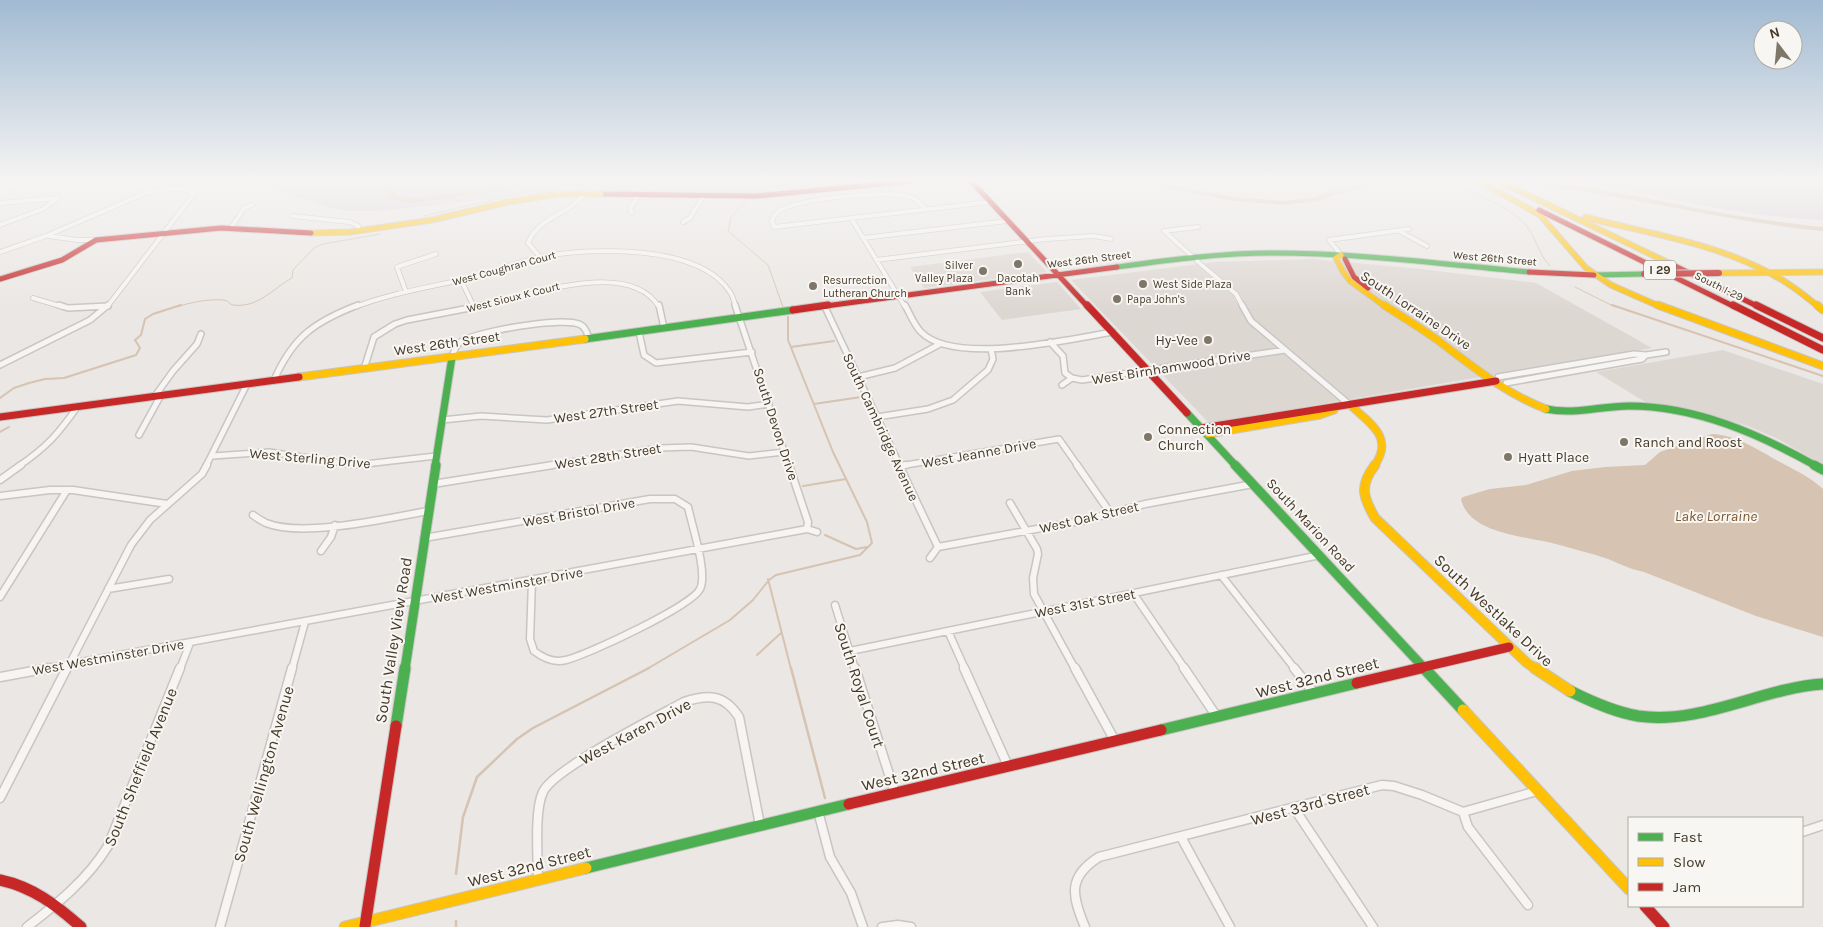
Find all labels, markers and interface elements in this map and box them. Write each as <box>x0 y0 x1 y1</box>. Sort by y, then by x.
north arrow <box>1753 20 1803 70</box>
text: N <box>1767 23 1782 43</box>
street label: West Coughran Court <box>451 248 557 289</box>
street label: West 26th Street <box>1047 248 1132 271</box>
street label: West 26th Street <box>1453 248 1537 269</box>
marker: Dacotah Bank <box>1012 258 1024 270</box>
place label: Silver Valley Plaza <box>915 259 973 285</box>
road number: I 29 <box>1644 260 1676 280</box>
marker: Silver Valley Plaza <box>977 265 989 277</box>
street label: South Lorraine Drive <box>1357 267 1474 354</box>
street label: South I-29 <box>1692 269 1745 304</box>
place label: Dacotah Bank <box>997 272 1039 298</box>
place label: Resurrection Lutheran Church <box>823 274 907 300</box>
marker: West Side Plaza <box>1137 278 1149 290</box>
place label: West Side Plaza <box>1153 278 1232 291</box>
street label: West Sioux K Court <box>465 280 561 315</box>
marker: Resurrection Lutheran Church <box>807 280 819 292</box>
marker: Papa John's <box>1111 293 1123 305</box>
place label: Papa John's <box>1127 293 1185 306</box>
street label: West 26th Street <box>393 328 501 359</box>
place label: Hy-Vee <box>1155 332 1198 349</box>
marker: Hy-Vee <box>1202 334 1214 346</box>
street label: West Birnhamwood Drive <box>1090 347 1252 388</box>
street label: South Cambridge Avenue <box>839 351 922 504</box>
street label: South Devon Drive <box>749 366 802 483</box>
street label: West 27th Street <box>553 396 659 427</box>
place label: Connection Church <box>1158 421 1231 454</box>
marker: Connection Church <box>1142 431 1154 443</box>
place label: Ranch and Roost <box>1634 434 1742 451</box>
street label: West Jeanne Drive <box>921 435 1038 472</box>
marker: Ranch and Roost <box>1618 436 1630 448</box>
street label: West 28th Street <box>554 440 662 473</box>
street label: West Sterling Drive <box>249 445 371 472</box>
place label: Hyatt Place <box>1518 449 1589 466</box>
marker: Hyatt Place <box>1502 451 1514 463</box>
street label: South Marion Road <box>1263 475 1358 576</box>
street label: West Bristol Drive <box>522 494 636 531</box>
street label: West Oak Street <box>1038 498 1141 537</box>
water label: Lake Lorraine <box>1675 507 1757 525</box>
street label: South Westlake Drive <box>1430 550 1557 670</box>
street label: South Valley View Road <box>371 556 416 724</box>
street label: West Westminster Drive <box>430 564 584 607</box>
street label: West 31st Street <box>1033 585 1137 622</box>
street label: South Royal Court <box>830 620 889 750</box>
street label: West Westminster Drive <box>31 636 185 679</box>
street label: West 32nd Street <box>1254 653 1380 702</box>
street label: South Wellington Avenue <box>229 684 298 865</box>
street label: South Sheffield Avenue <box>100 685 181 849</box>
street label: West Karen Drive <box>576 694 694 769</box>
street label: West 32nd Street <box>860 748 987 795</box>
street label: West 33rd Street <box>1249 780 1372 829</box>
legend <box>1628 817 1803 907</box>
text: Fast <box>1673 828 1703 846</box>
street label: West 32nd Street <box>466 842 592 891</box>
text: Slow <box>1673 853 1705 871</box>
text: Jam <box>1673 878 1701 896</box>

